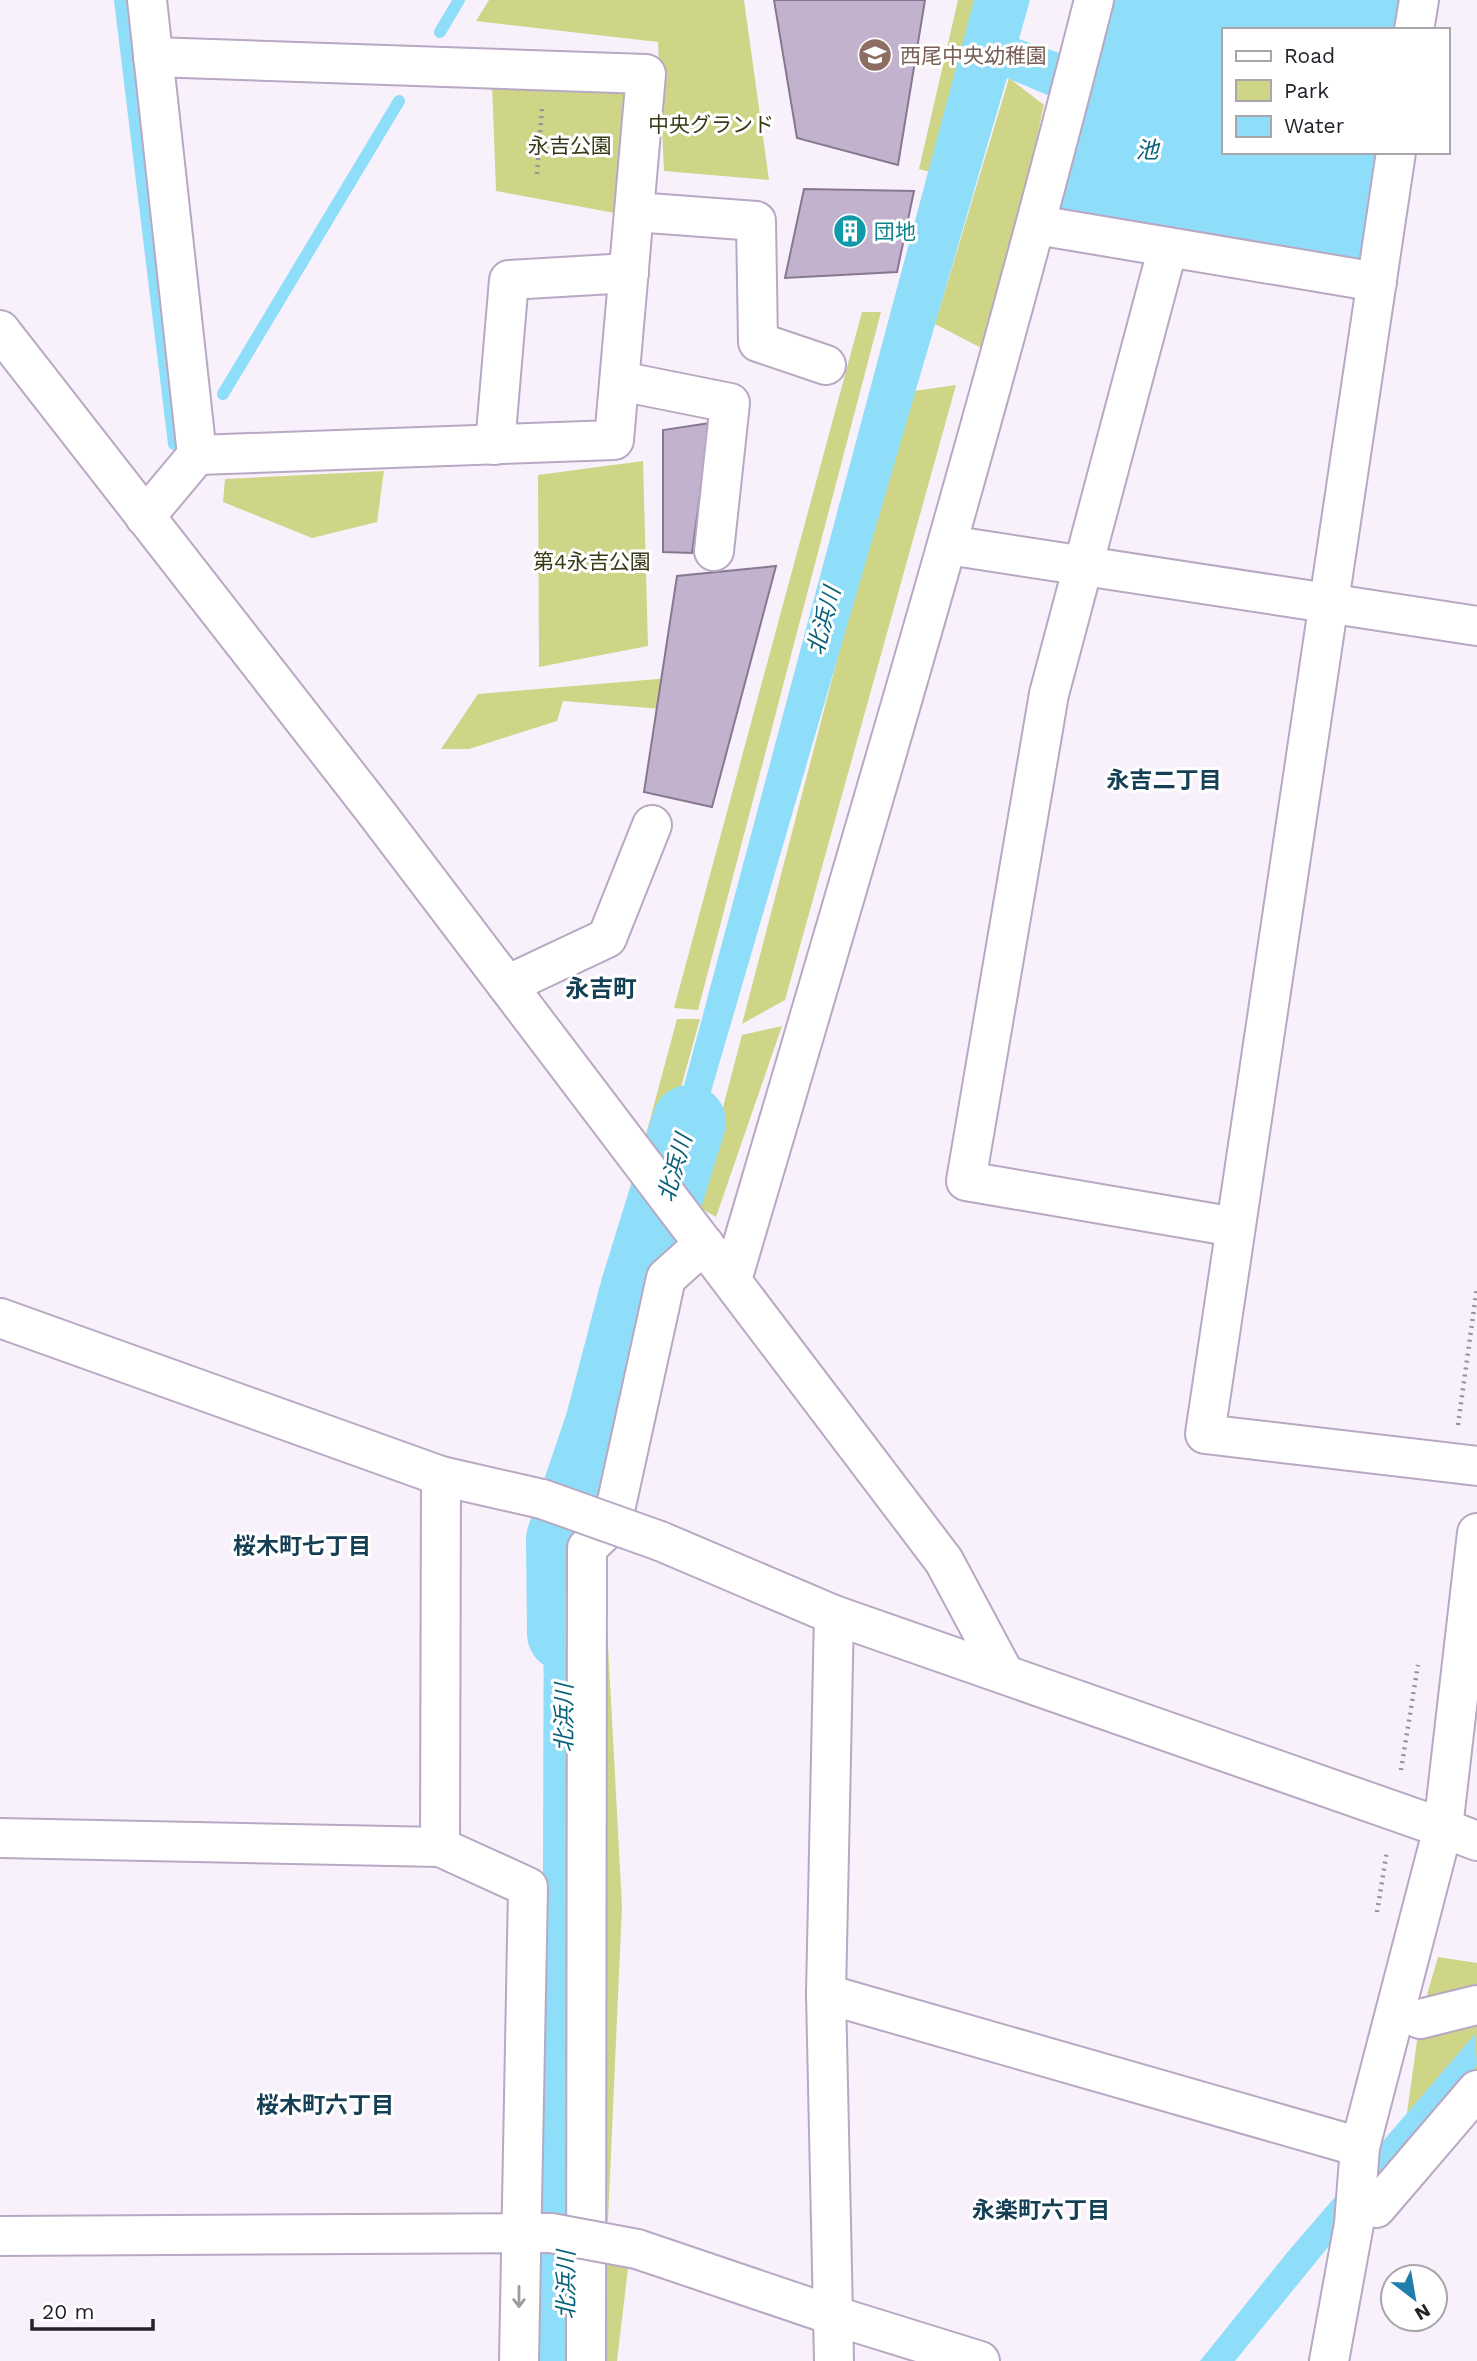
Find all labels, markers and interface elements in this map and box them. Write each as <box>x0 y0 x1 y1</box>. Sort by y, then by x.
legend <box>1222 28 1449 154</box>
school or university icon: 西尾中央幼稚園 <box>856 36 894 74</box>
place label: 西尾中央幼稚園 <box>900 43 1047 68</box>
text: Road <box>1284 43 1335 68</box>
text: Park <box>1284 78 1329 103</box>
park label: 中央グランド <box>648 112 774 137</box>
text: Water <box>1284 113 1345 138</box>
park label: 永吉公園 <box>528 133 612 158</box>
water label: 池 <box>1136 137 1161 164</box>
building icon: 団地 <box>831 212 869 250</box>
place label: 団地 <box>874 219 916 244</box>
park label: 第4永吉公園 <box>533 549 651 574</box>
water label: 北浜川 <box>802 581 847 658</box>
district label: 永吉二丁目 <box>1107 767 1222 794</box>
district label: 永吉町 <box>565 975 637 1003</box>
water label: 北浜川 <box>653 1128 698 1205</box>
district label: 桜木町七丁目 <box>233 1533 371 1560</box>
water label: 北浜川 <box>551 1681 578 1753</box>
district label: 桜木町六丁目 <box>256 2092 394 2119</box>
district label: 永楽町六丁目 <box>972 2197 1110 2224</box>
water label: 北浜川 <box>553 2248 580 2320</box>
north arrow <box>1379 2263 1449 2333</box>
one-way arrow <box>512 2285 526 2308</box>
scale bar <box>32 2288 152 2332</box>
text: 20 m <box>42 2299 94 2324</box>
text: N <box>1411 2299 1434 2326</box>

